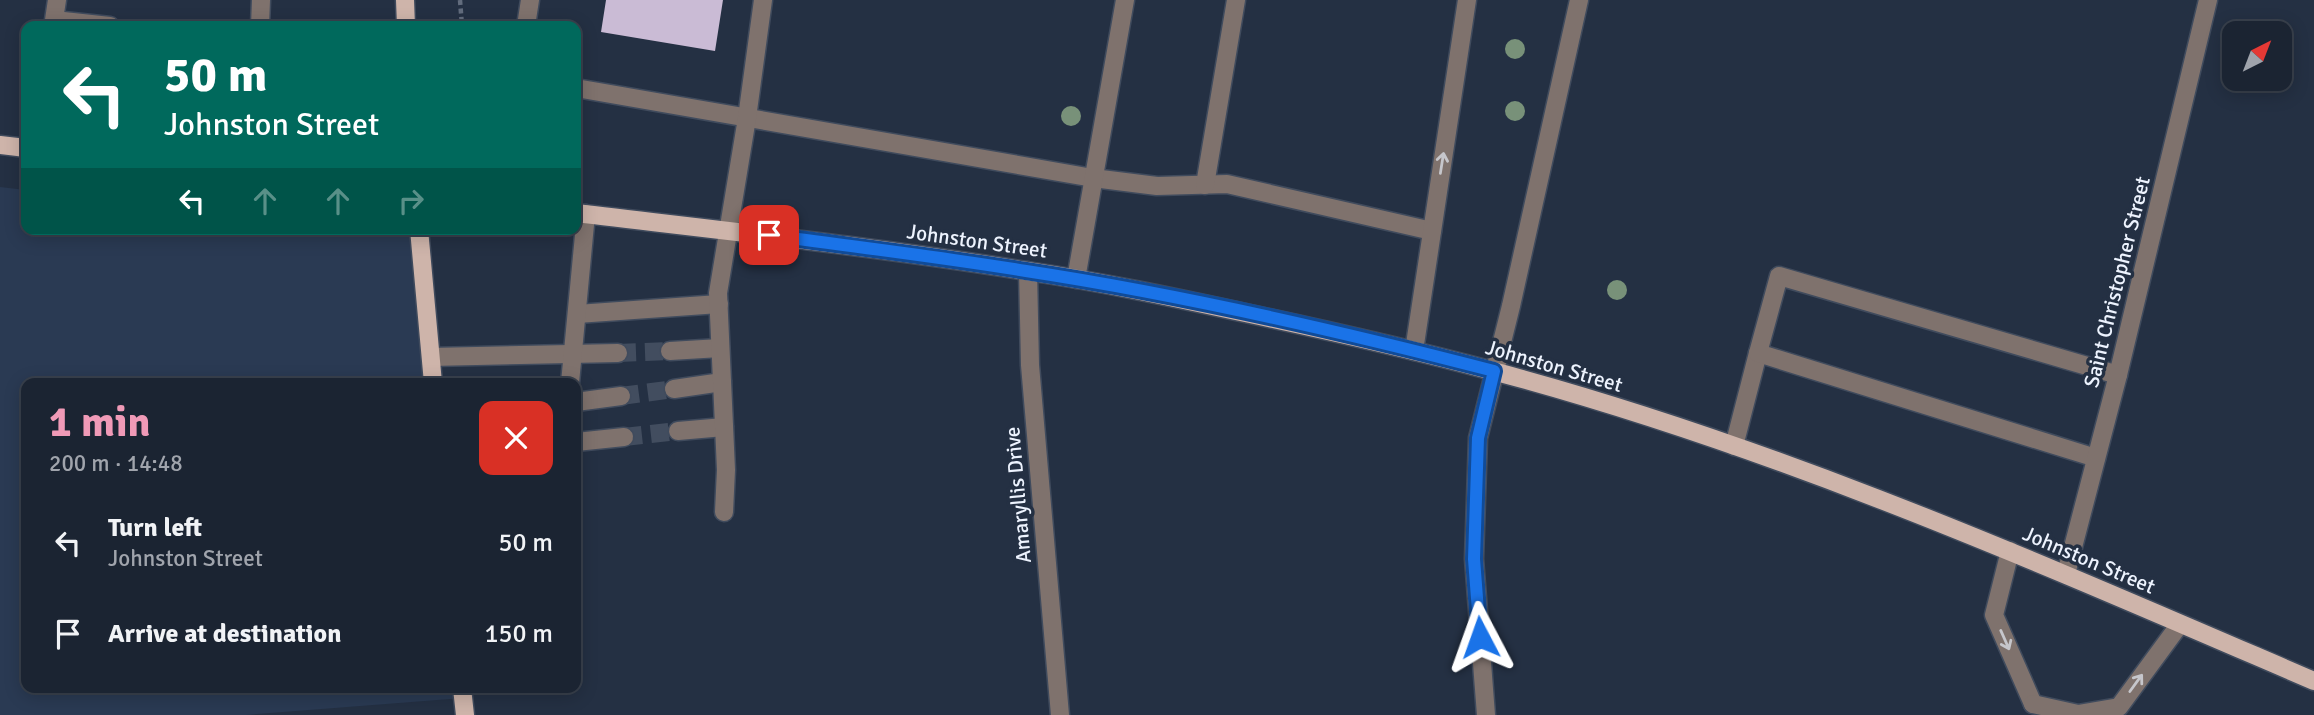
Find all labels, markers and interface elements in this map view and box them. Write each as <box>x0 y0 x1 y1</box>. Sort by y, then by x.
north arrow <box>2222 21 2292 91</box>
map controls <box>2222 21 2292 91</box>
text: 50 m <box>164 45 267 105</box>
icon: left <box>49 49 140 140</box>
text: Johnston Street <box>164 105 379 144</box>
one-way arrow <box>1436 152 1449 175</box>
street label: Saint Christopher Street <box>2078 174 2156 390</box>
icon: left <box>173 182 211 220</box>
icon: ahead <box>246 182 284 220</box>
icon: ahead <box>319 182 357 220</box>
icon: right <box>392 182 430 220</box>
pin <box>739 205 799 265</box>
icon: arrive <box>750 216 788 254</box>
street label: Johnston Street <box>905 218 1049 264</box>
street label: Johnston Street <box>1483 334 1625 398</box>
text: 1 min <box>49 397 150 448</box>
button: close <box>479 401 553 475</box>
street label: Amaryllis Drive <box>999 426 1037 564</box>
text: 200 m · 14:48 <box>49 449 183 478</box>
text: Turn left <box>108 512 202 544</box>
street label: Johnston Street <box>2019 520 2159 600</box>
icon: left <box>49 524 87 562</box>
text: 50 m <box>498 527 553 559</box>
text: Johnston Street <box>108 544 263 573</box>
position arrow <box>1443 600 1517 674</box>
icon: arrive <box>49 615 87 653</box>
text: Arrive at destination <box>108 618 341 650</box>
text: 150 m <box>484 618 553 650</box>
one-way arrow <box>1999 628 2012 650</box>
one-way arrow <box>2129 674 2144 693</box>

